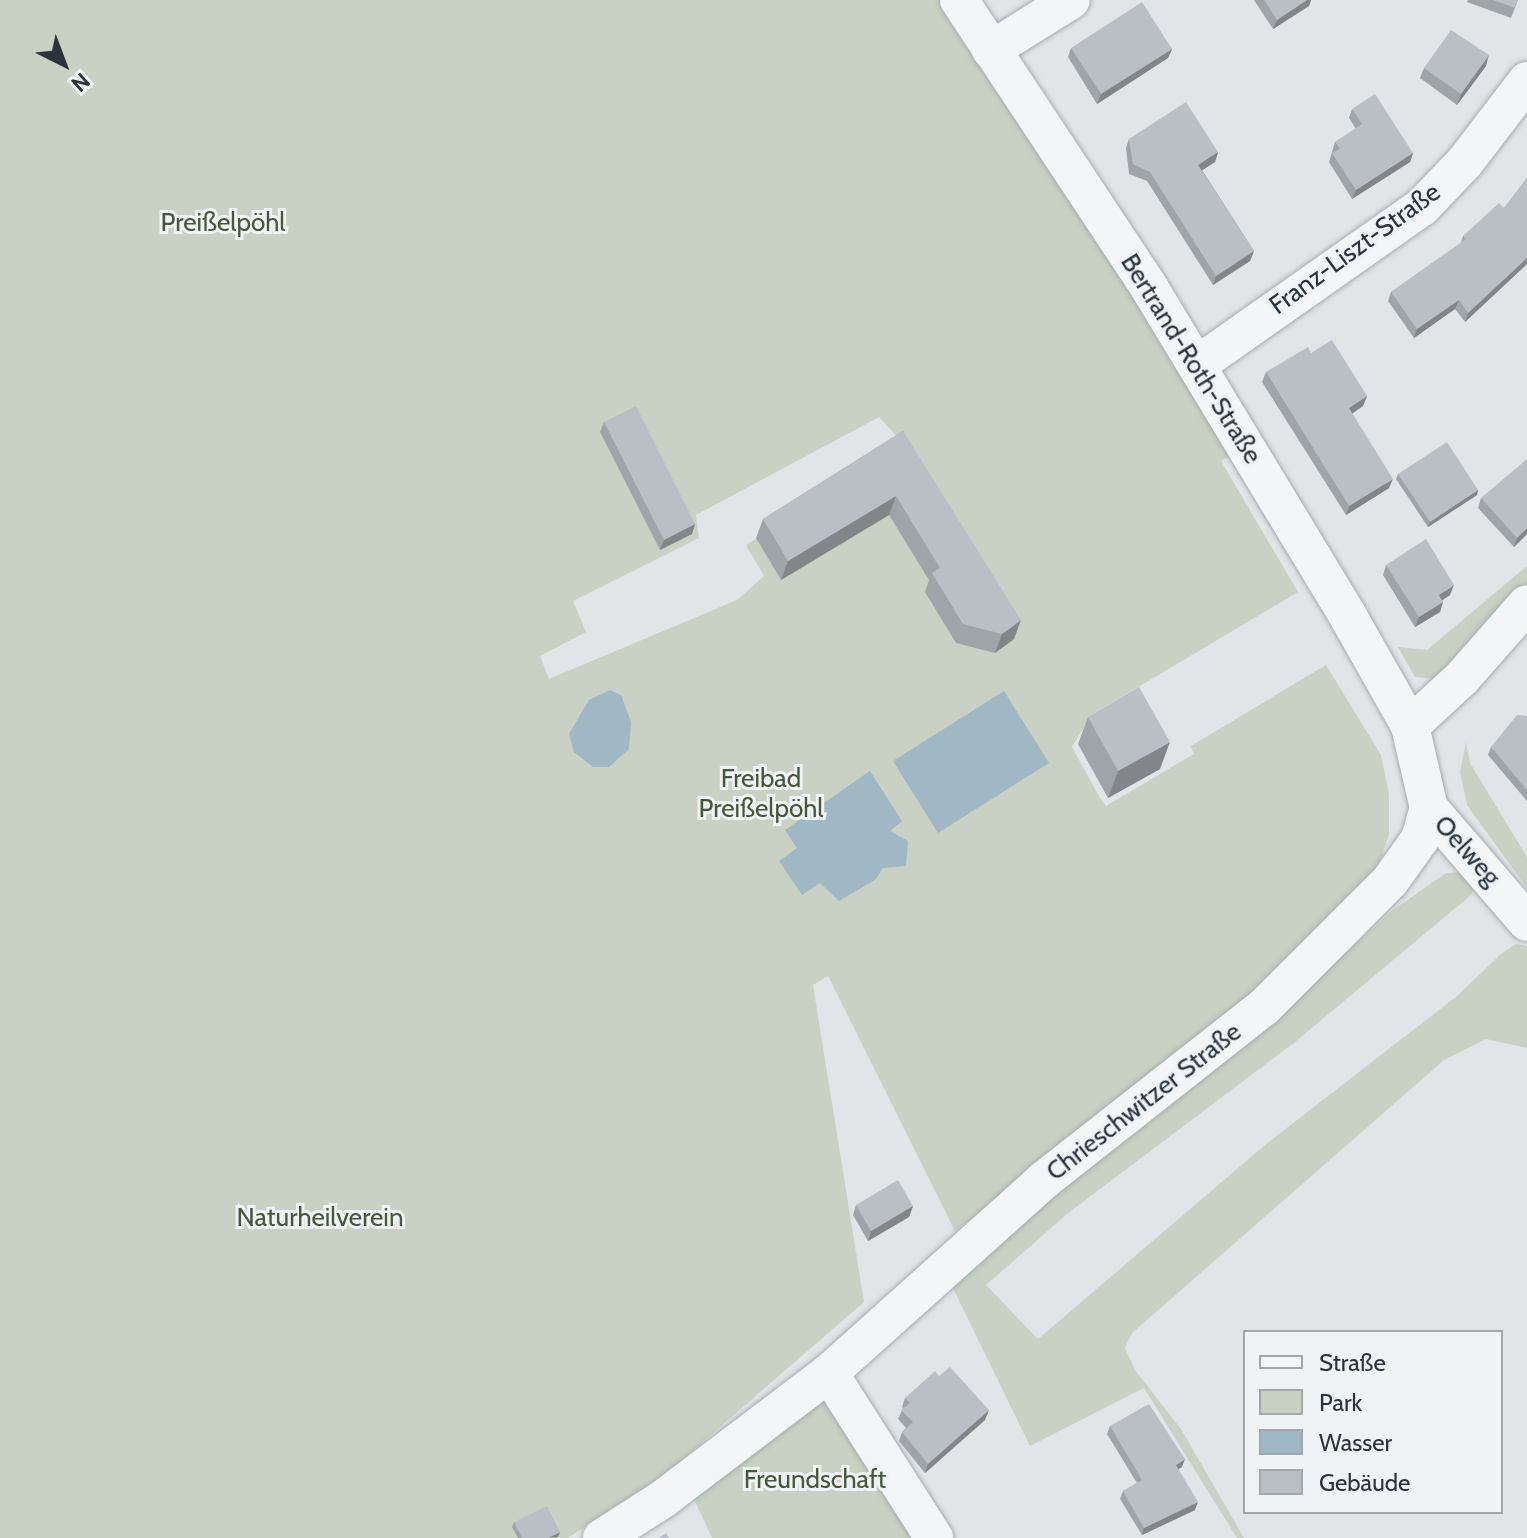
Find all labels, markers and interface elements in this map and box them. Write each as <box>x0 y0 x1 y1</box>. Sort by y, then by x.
north arrow <box>24 24 104 104</box>
text: N <box>66 67 95 97</box>
street label: Franz-Liszt-Straße <box>1263 177 1447 321</box>
park label: Preißelpöhl <box>161 207 285 239</box>
street label: Bertrand-Roth-Straße <box>1114 248 1268 470</box>
park label: Freibad Preißelpöhl <box>699 763 823 824</box>
street label: Oelweg <box>1427 809 1507 893</box>
street label: Chrieschwitzer Straße <box>1040 1016 1248 1188</box>
park label: Naturheilverein <box>237 1202 403 1234</box>
legend <box>1243 1330 1503 1514</box>
text: Straße <box>1319 1348 1386 1377</box>
text: Park <box>1319 1388 1362 1417</box>
text: Wasser <box>1319 1428 1392 1457</box>
park label: Freundschaft <box>744 1464 886 1496</box>
text: Gebäude <box>1319 1468 1410 1497</box>

